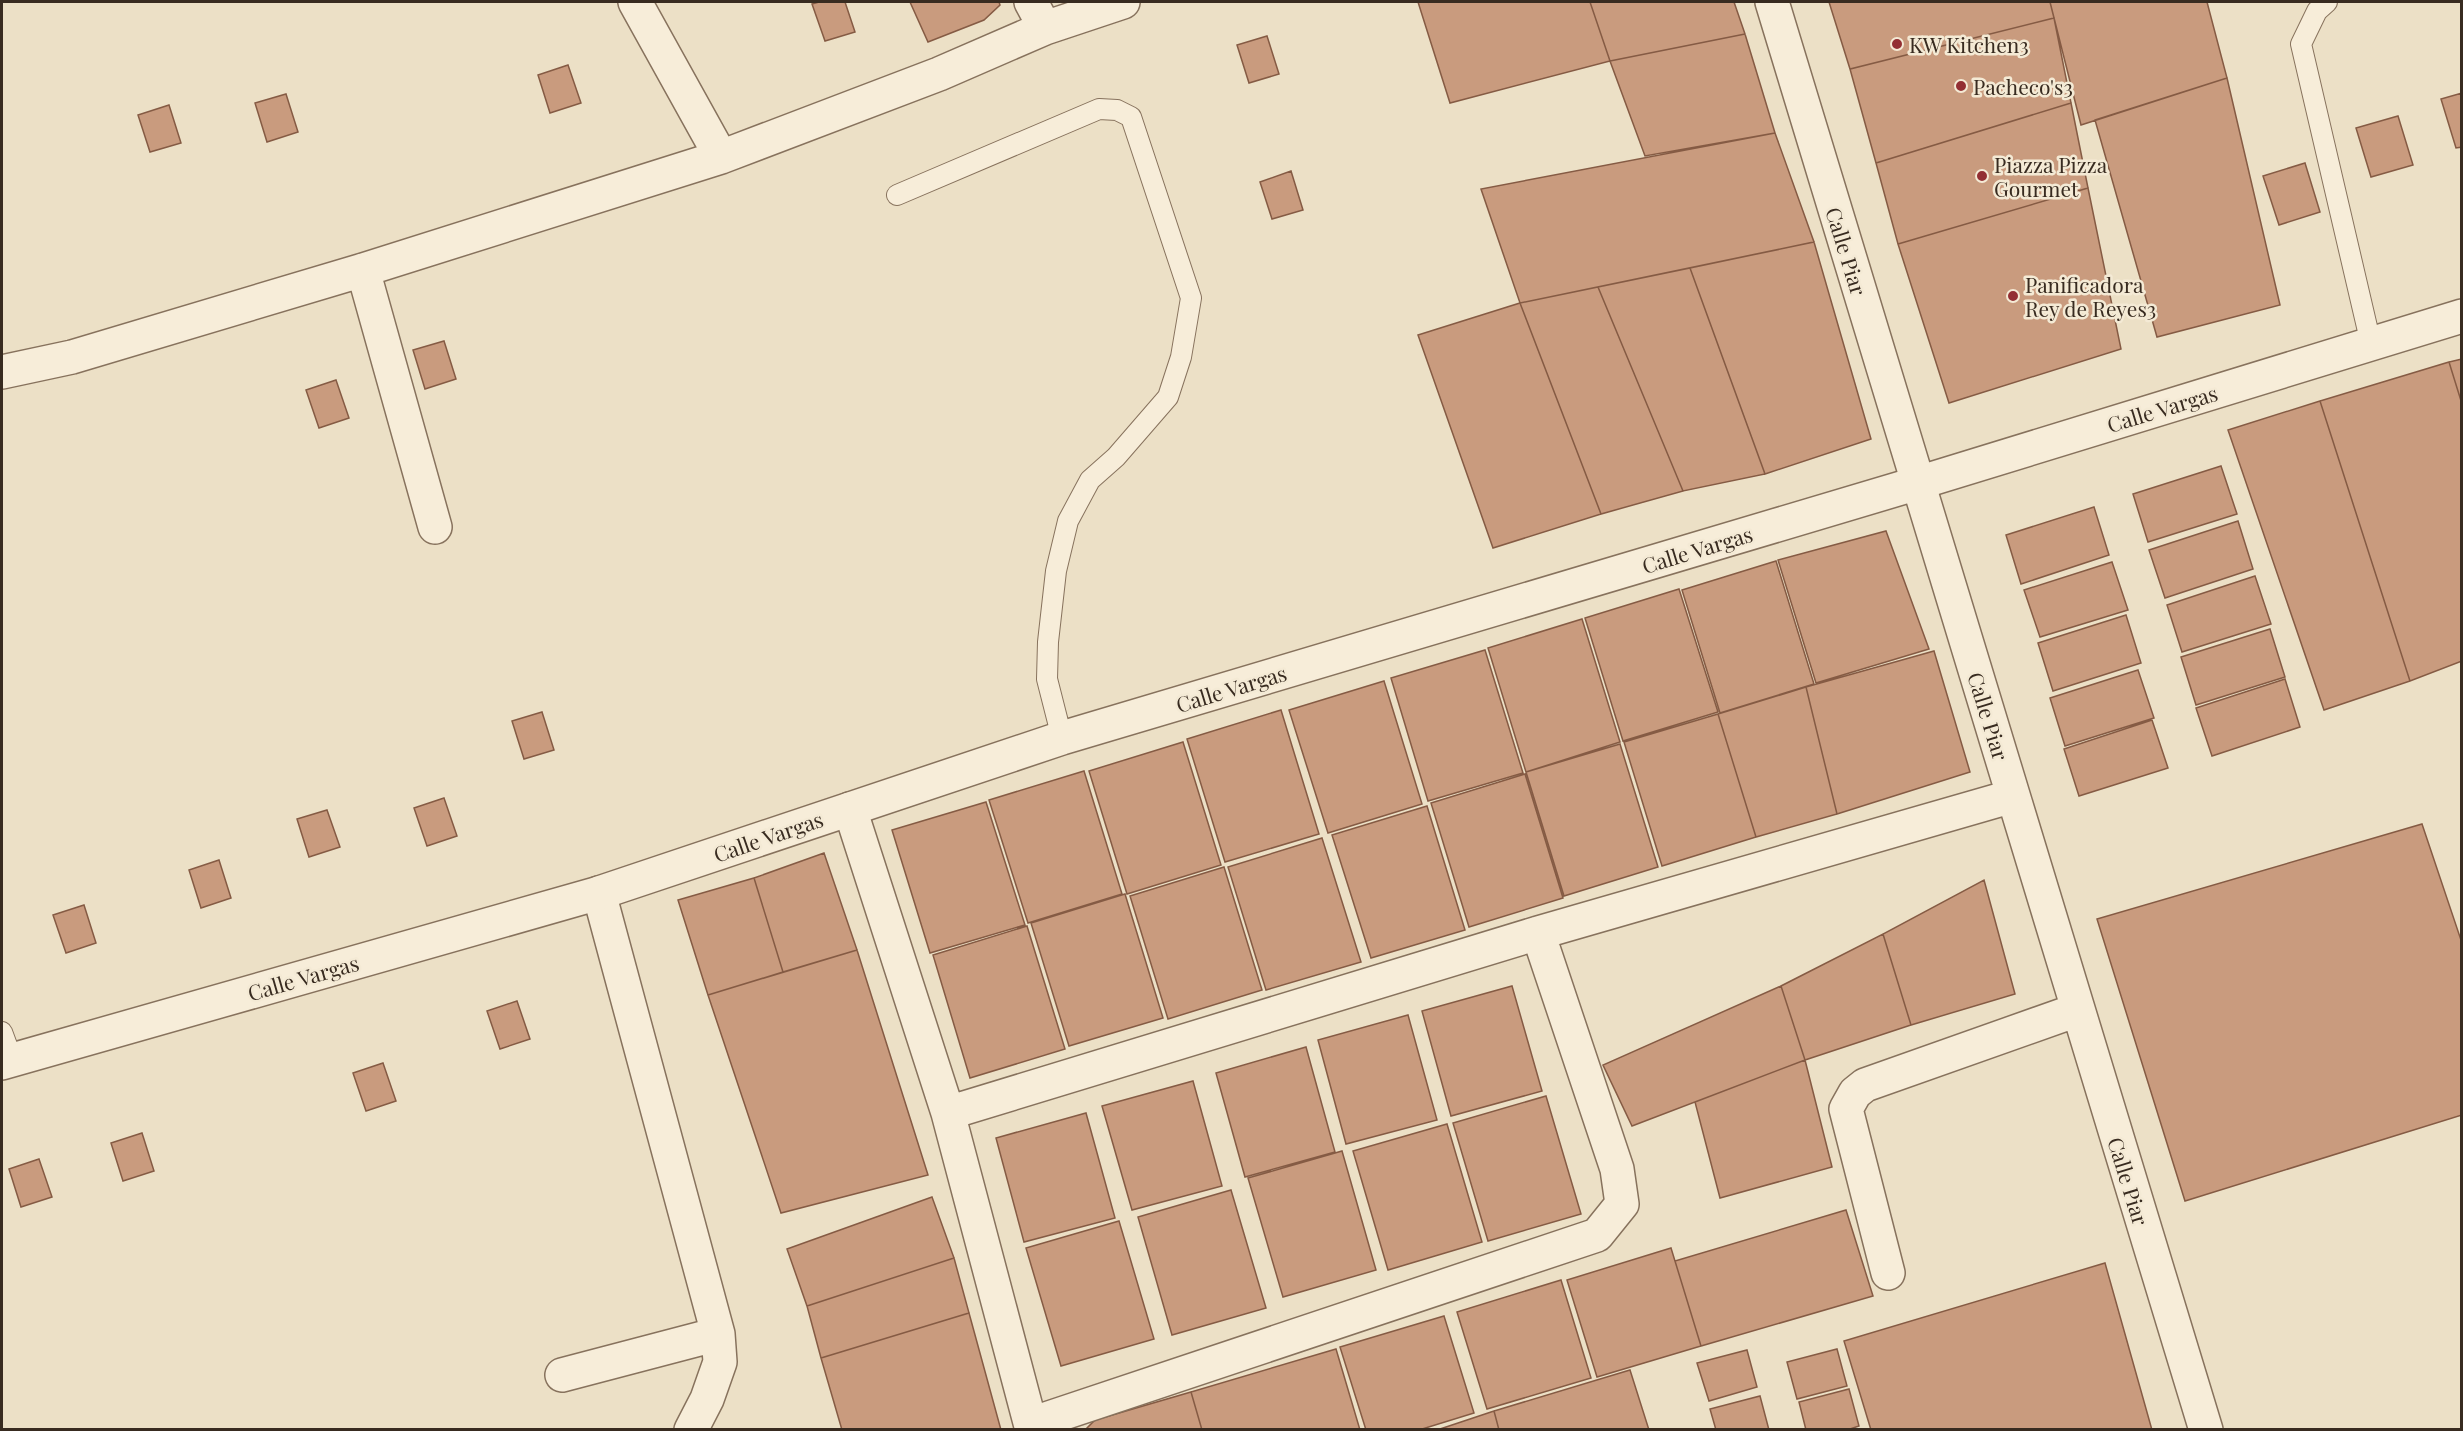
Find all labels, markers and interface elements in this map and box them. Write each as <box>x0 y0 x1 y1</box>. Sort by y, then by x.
place label: KW Kitchen3 <box>1909 30 2029 58</box>
marker: KW Kitchen3 <box>1890 37 1904 51</box>
place label: Pacheco's3 <box>1973 72 2073 100</box>
marker: Pacheco's3 <box>1954 79 1968 93</box>
place label: Piazza Pizza Gourmet <box>1994 150 2108 202</box>
marker: Piazza Pizza Gourmet <box>1975 169 1989 183</box>
street label: Calle Piar <box>1820 203 1874 299</box>
place label: Panificadora Rey de Reyes3 <box>2025 270 2156 322</box>
marker: Panificadora Rey de Reyes3 <box>2006 289 2020 303</box>
street label: Calle Vargas <box>2103 378 2221 438</box>
street label: Calle Vargas <box>1638 519 1756 579</box>
street label: Calle Vargas <box>1172 658 1290 718</box>
street label: Calle Piar <box>1962 668 2016 764</box>
street label: Calle Vargas <box>709 804 827 868</box>
street label: Calle Vargas <box>244 948 362 1006</box>
street label: Calle Piar <box>2102 1133 2156 1229</box>

